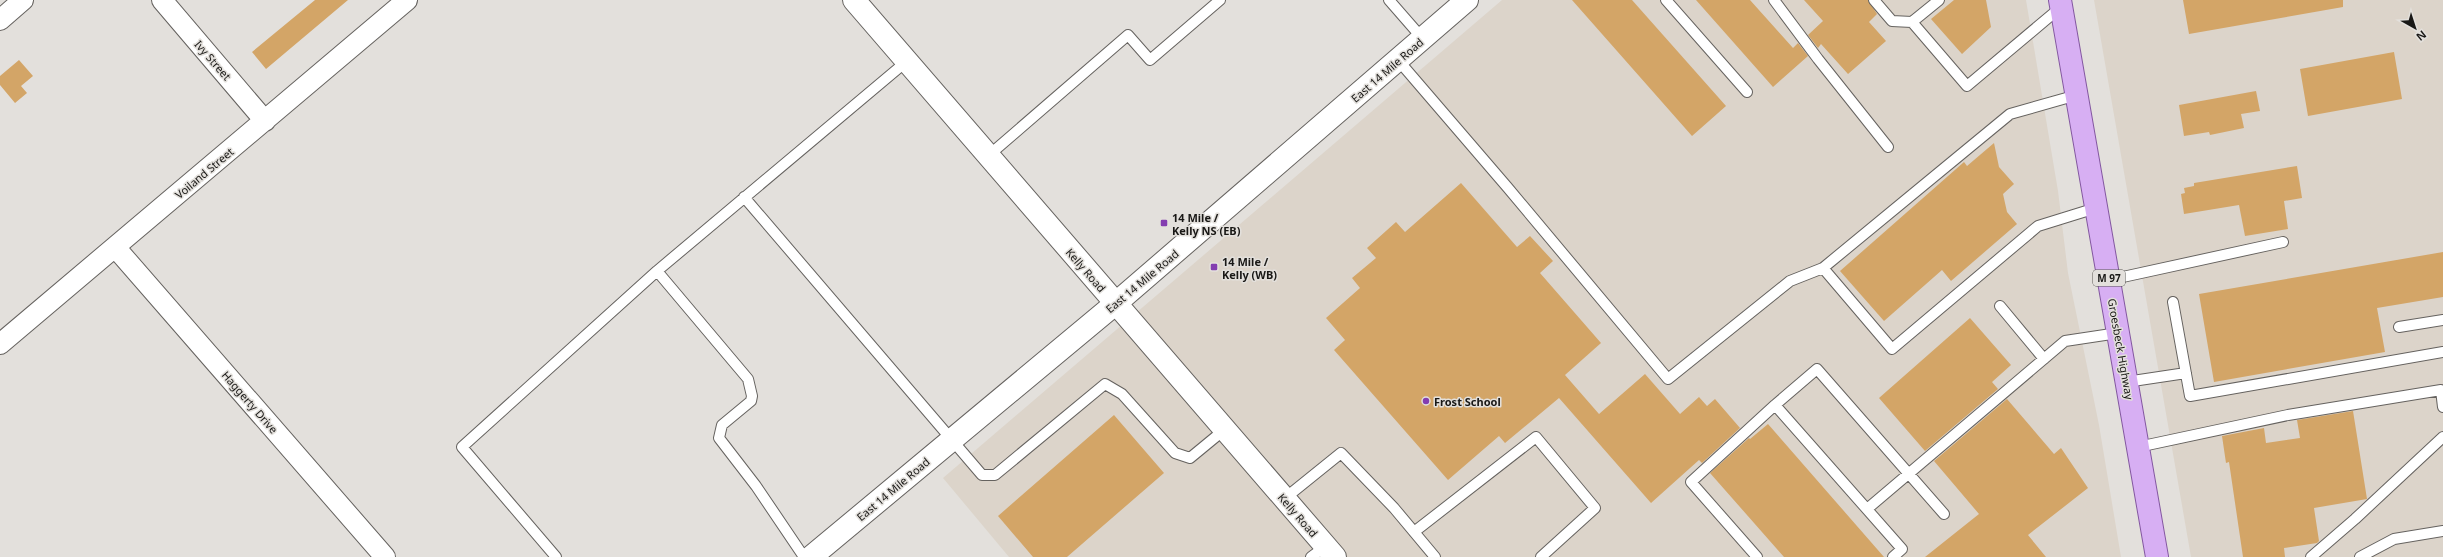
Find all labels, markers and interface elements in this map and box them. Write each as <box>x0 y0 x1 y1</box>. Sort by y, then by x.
north arrow <box>2395 8 2435 48</box>
text: N <box>2413 28 2430 45</box>
street label: East 14 Mile Road <box>1348 34 1426 106</box>
street label: Ivy Street <box>191 37 235 83</box>
street label: Voiland Street <box>172 144 236 202</box>
place label: 14 Mile / Kelly NS (EB) <box>1172 210 1241 238</box>
marker: 14 Mile / Kelly NS (EB) <box>1159 218 1169 228</box>
street label: Kelly Road <box>1063 245 1109 295</box>
street label: East 14 Mile Road <box>1102 246 1182 316</box>
place label: 14 Mile / Kelly (WB) <box>1222 254 1277 282</box>
marker: 14 Mile / Kelly (WB) <box>1209 262 1219 272</box>
road number: M 97 <box>2093 270 2125 286</box>
street label: Groesbeck Highway <box>2105 297 2137 401</box>
street label: Haggerty Drive <box>219 368 281 436</box>
place label: Frost School <box>1434 394 1501 409</box>
marker: Frost School <box>1421 396 1431 406</box>
street label: East 14 Mile Road <box>853 454 933 524</box>
street label: Kelly Road <box>1275 490 1321 540</box>

